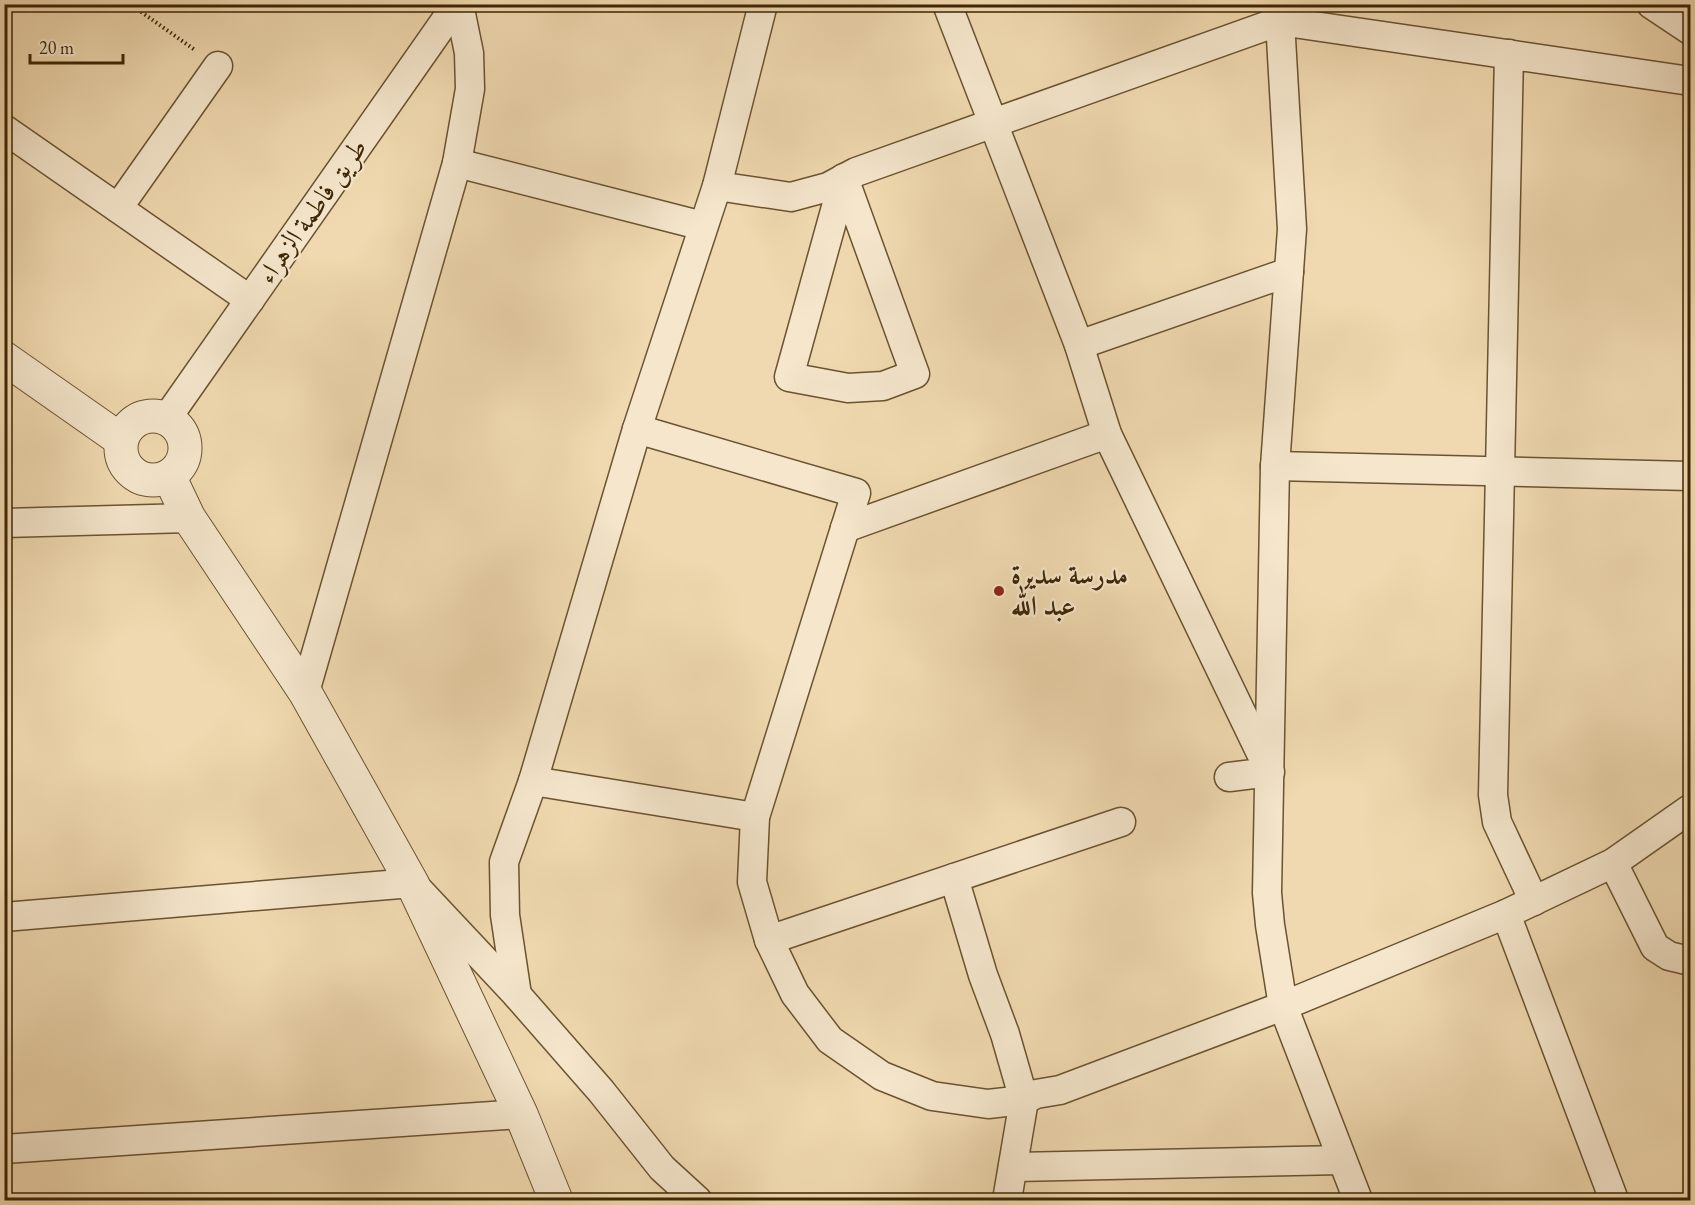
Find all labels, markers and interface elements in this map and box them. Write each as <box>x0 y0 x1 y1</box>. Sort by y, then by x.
scale bar <box>30 27 123 65</box>
text: 20 m <box>39 36 74 59</box>
street label: طريق فاطمة الزهراء <box>249 131 375 290</box>
place label: مدرسة سديرة عبد الله <box>1011 557 1128 623</box>
marker: مدرسة سديرة عبد الله <box>992 584 1006 598</box>

